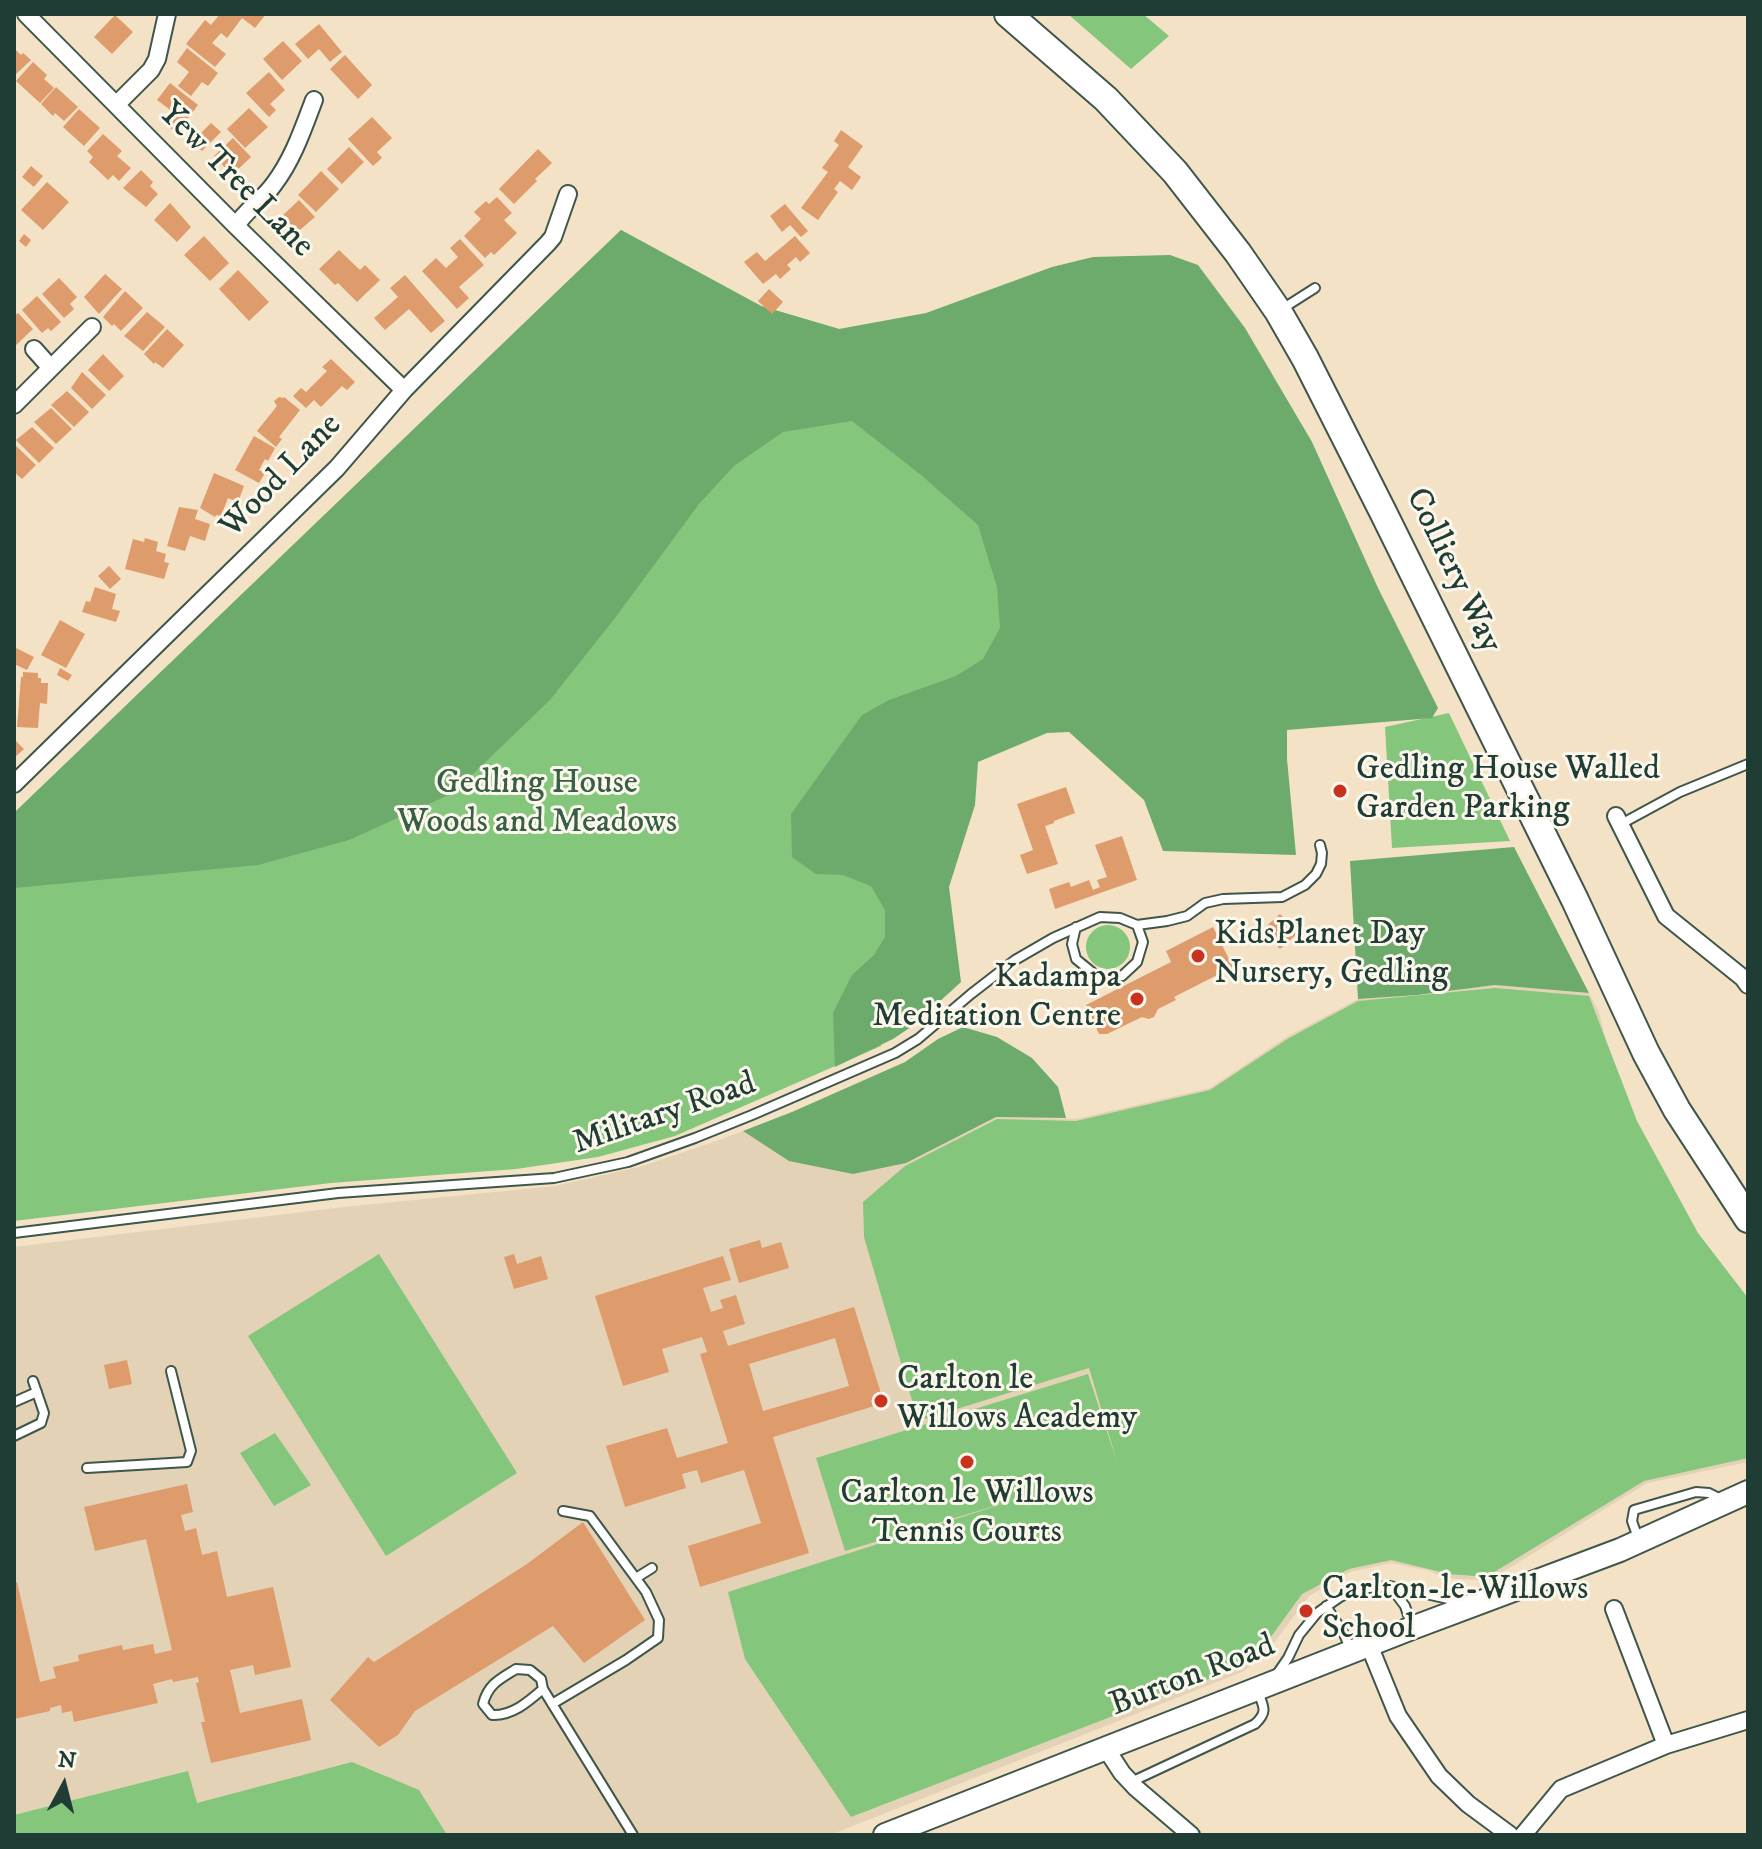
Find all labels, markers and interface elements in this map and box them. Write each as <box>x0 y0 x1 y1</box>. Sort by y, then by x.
street label: Yew Tree Lane <box>149 95 321 267</box>
street label: Wood Lane <box>213 406 351 548</box>
street label: Colliery Way <box>1395 482 1509 660</box>
place label: Gedling House Walled Garden Parking <box>1356 751 1660 830</box>
park label: Gedling House Woods and Meadows <box>397 765 677 844</box>
marker: Gedling House Walled Garden Parking <box>1331 782 1349 800</box>
place label: KidsPlanet Day Nursery, Gedling <box>1214 916 1448 996</box>
marker: KidsPlanet Day Nursery, Gedling <box>1189 947 1207 965</box>
place label: Kadampa Meditation Centre <box>872 959 1121 1038</box>
marker: Kadampa Meditation Centre <box>1128 990 1146 1008</box>
street label: Military Road <box>568 1065 762 1165</box>
place label: Carlton le Willows Academy <box>897 1361 1137 1440</box>
marker: Carlton le Willows Academy <box>872 1392 890 1410</box>
marker: Carlton le Willows Tennis Courts <box>958 1453 976 1471</box>
place label: Carlton le Willows Tennis Courts <box>840 1475 1094 1554</box>
place label: Carlton-le-Willows School <box>1322 1571 1588 1650</box>
marker: Carlton-le-Willows School <box>1297 1602 1315 1620</box>
street label: Burton Road <box>1105 1627 1281 1727</box>
north arrow <box>24 1745 104 1825</box>
text: N <box>56 1746 78 1775</box>

